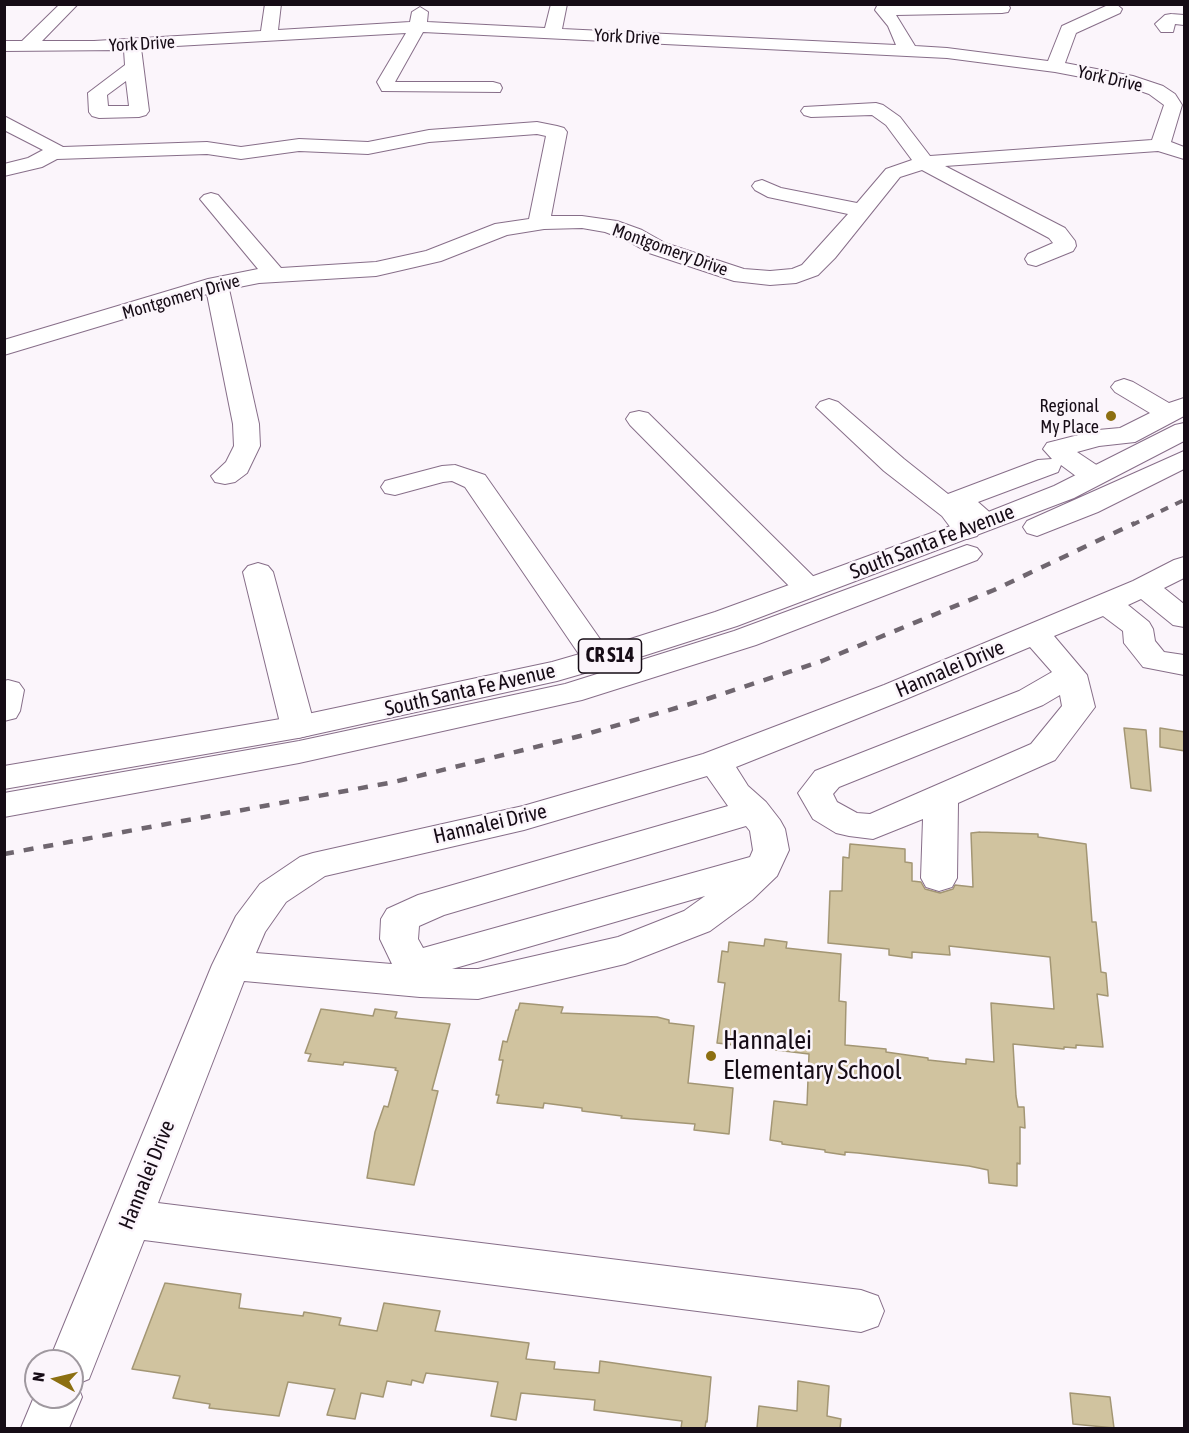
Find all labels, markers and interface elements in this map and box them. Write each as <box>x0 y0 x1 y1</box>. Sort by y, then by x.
street label: York Drive <box>593 24 661 50</box>
street label: York Drive <box>108 31 176 57</box>
street label: York Drive <box>1075 61 1145 97</box>
street label: Montgomery Drive <box>609 219 731 281</box>
street label: Montgomery Drive <box>120 270 242 324</box>
place label: Regional My Place <box>1040 395 1099 438</box>
marker: Regional My Place <box>1104 409 1118 423</box>
street label: South Santa Fe Avenue <box>846 499 1018 585</box>
street label: Hannalei Drive <box>892 635 1008 703</box>
road number: CR S14 <box>578 639 642 673</box>
street label: South Santa Fe Avenue <box>382 658 558 722</box>
street label: Hannalei Drive <box>431 799 549 849</box>
place label: Hannalei Elementary School <box>723 1025 902 1086</box>
marker: Hannalei Elementary School <box>704 1049 718 1063</box>
street label: Hannalei Drive <box>114 1117 180 1233</box>
north arrow <box>24 1349 84 1409</box>
text: N <box>29 1371 48 1383</box>

